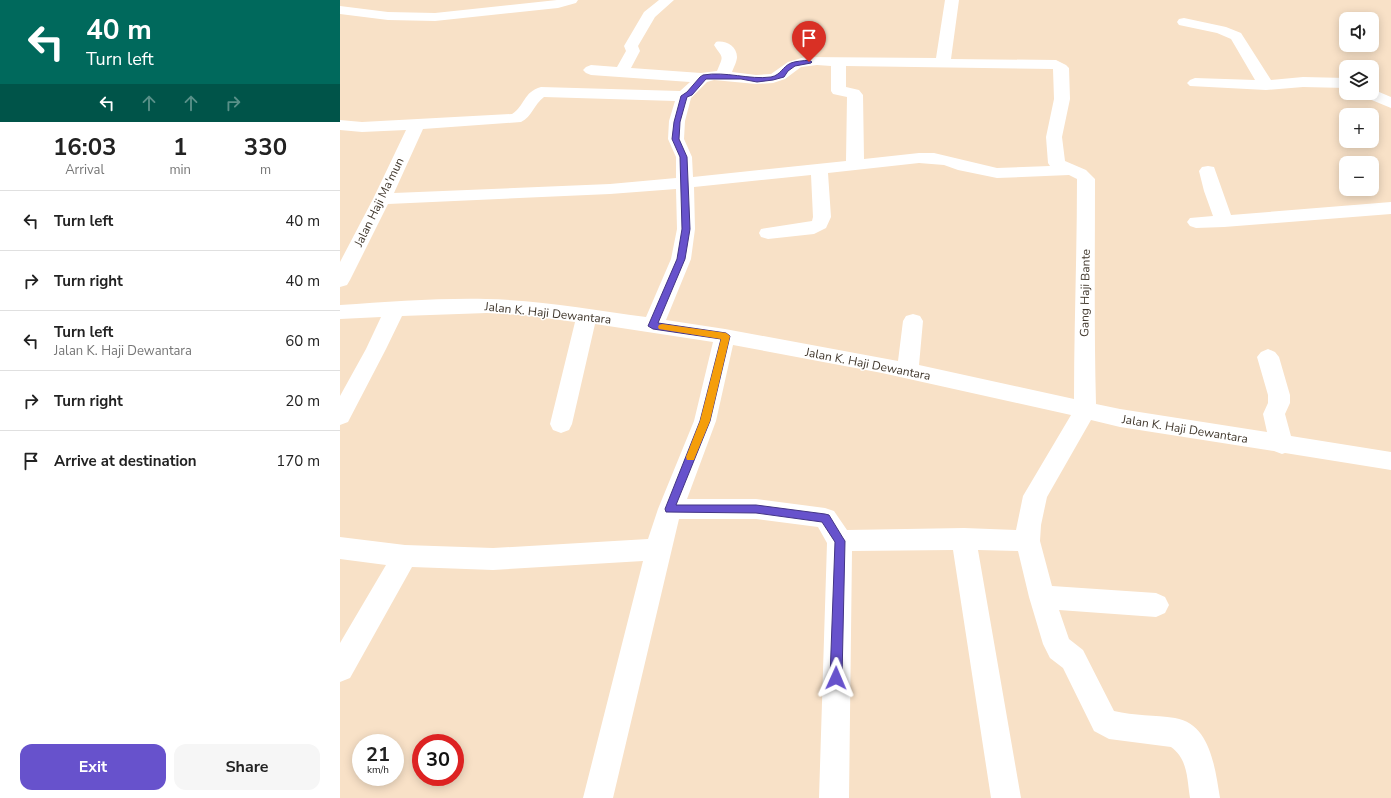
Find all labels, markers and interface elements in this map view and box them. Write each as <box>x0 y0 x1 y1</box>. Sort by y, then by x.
text: 40 m <box>86 11 152 49</box>
map controls <box>1339 12 1379 196</box>
button: sound <box>1339 12 1379 52</box>
icon: left <box>20 16 72 68</box>
pin <box>792 21 826 62</box>
icon: arrive <box>798 27 820 49</box>
text: Turn left <box>86 47 154 71</box>
button: layers <box>1339 60 1379 100</box>
icon: left <box>96 92 118 114</box>
icon: ahead <box>138 92 160 114</box>
icon: ahead <box>180 92 202 114</box>
icon: right <box>222 92 244 114</box>
button: + <box>1339 108 1379 148</box>
text: 16:03 <box>53 131 116 163</box>
text: 1 <box>173 131 187 163</box>
text: 330 <box>244 131 287 163</box>
street label: Jalan Haji Ma'mun <box>350 155 408 250</box>
button: − <box>1339 156 1379 196</box>
text: Arrival <box>65 161 104 179</box>
text: min <box>169 161 191 179</box>
text: m <box>260 161 271 179</box>
icon: left <box>20 210 42 232</box>
text: Turn left <box>54 211 113 231</box>
text: 40 m <box>285 211 320 231</box>
street label: Gang Haji Bante <box>1076 249 1094 337</box>
icon: right <box>20 270 42 292</box>
text: Turn right <box>54 271 123 291</box>
text: 40 m <box>285 271 320 291</box>
street label: Jalan K. Haji Dewantara <box>483 298 612 328</box>
text: Turn left <box>54 322 113 342</box>
icon: left <box>20 330 42 352</box>
text: 60 m <box>285 331 320 351</box>
text: Jalan K. Haji Dewantara <box>54 342 192 360</box>
street label: Jalan K. Haji Dewantara <box>803 344 932 384</box>
icon: right <box>20 390 42 412</box>
text: Turn right <box>54 391 123 411</box>
text: 20 m <box>285 391 320 411</box>
street label: Jalan K. Haji Dewantara <box>1120 411 1249 447</box>
icon: arrive <box>20 450 42 472</box>
text: Arrive at destination <box>54 451 197 471</box>
text: 170 m <box>276 451 320 471</box>
position arrow <box>815 657 857 699</box>
speed limit sign: 30 <box>412 734 464 786</box>
text: 21 <box>366 741 390 768</box>
button: Exit <box>20 744 166 790</box>
button: Share <box>174 744 320 790</box>
text: km/h <box>367 763 389 777</box>

